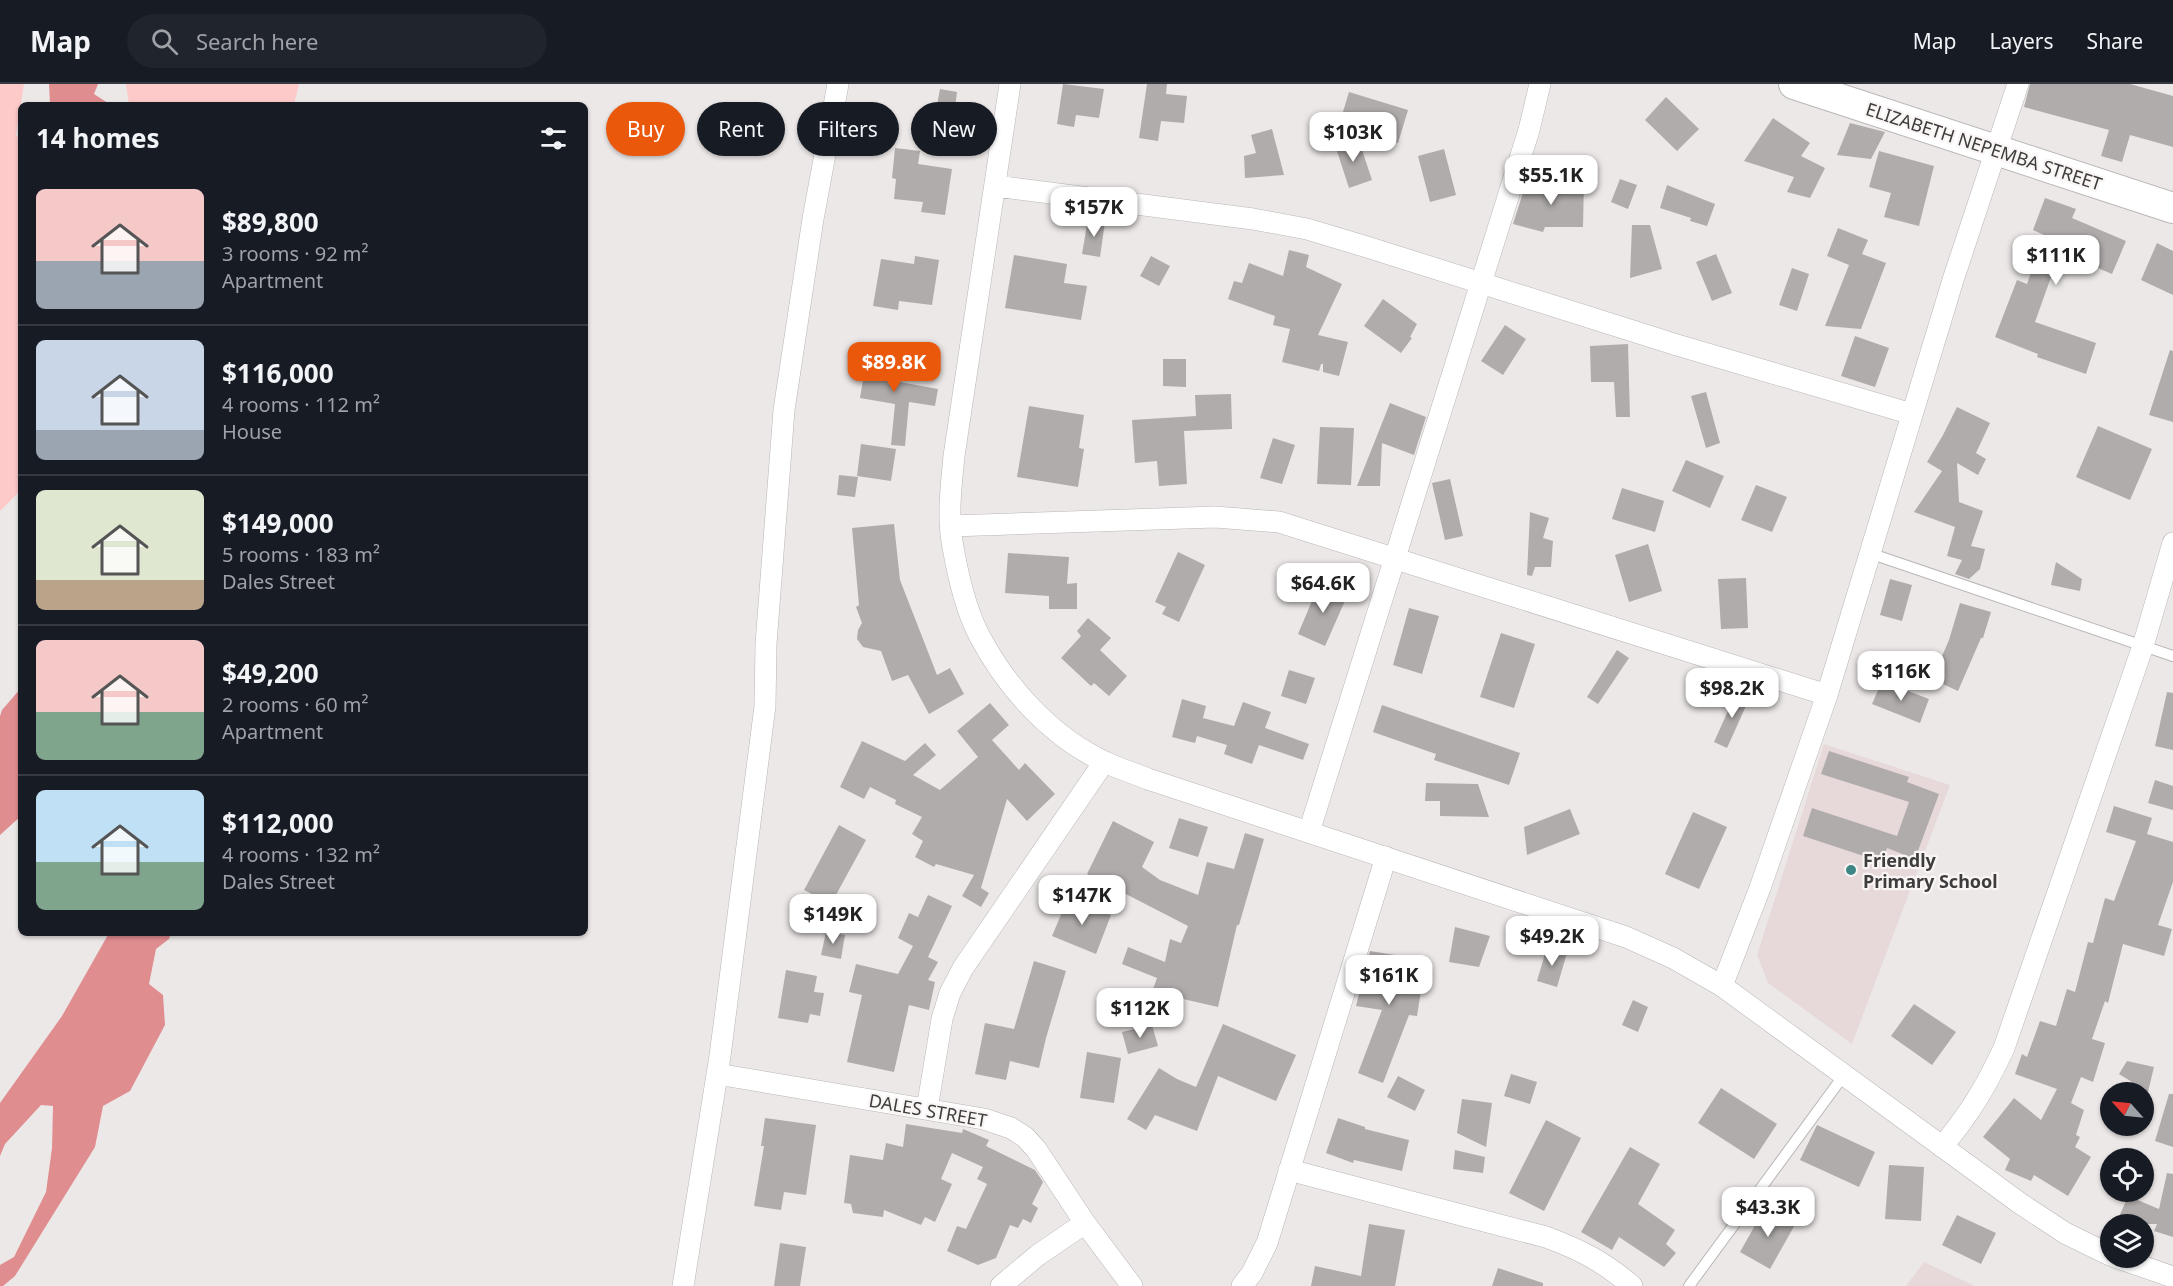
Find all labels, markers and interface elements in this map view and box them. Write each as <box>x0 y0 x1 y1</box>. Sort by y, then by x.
search box <box>127 14 547 68</box>
text: Map <box>30 22 91 60</box>
icon: search <box>148 25 181 58</box>
text: Search here <box>196 26 318 56</box>
text: Map <box>1913 27 1957 55</box>
text: Layers <box>1990 27 2054 55</box>
text: Share <box>2087 27 2143 55</box>
street label: ELIZABETH NEPEMBA STREET <box>1863 96 2105 196</box>
chip: Buy <box>606 102 685 156</box>
chip: Rent <box>697 102 785 156</box>
chip: Filters <box>797 102 899 156</box>
chip: New <box>911 102 997 156</box>
pin: $103K <box>1311 112 1395 163</box>
text: $103K <box>1323 118 1383 145</box>
text: 14 homes <box>36 120 160 156</box>
icon: filters <box>537 122 570 155</box>
pin: $55.1K <box>1502 155 1600 206</box>
text: $55.1K <box>1519 161 1583 188</box>
pin: $157K <box>1052 187 1136 238</box>
text: $157K <box>1064 193 1124 220</box>
text: $89,800 <box>222 204 319 240</box>
icon: home <box>84 213 156 285</box>
pin: $111K <box>2014 235 2098 286</box>
text: 3 rooms · 92 m² <box>222 240 369 267</box>
text: $111K <box>2026 241 2086 268</box>
text: Apartment <box>222 267 323 294</box>
pin: $89.8K <box>845 342 943 393</box>
text: $89.8K <box>862 348 926 375</box>
text: $116,000 <box>222 355 334 391</box>
icon: home <box>84 364 156 436</box>
text: 4 rooms · 112 m² <box>222 391 380 418</box>
text: House <box>222 418 282 445</box>
text: $149,000 <box>222 505 334 541</box>
icon: home <box>84 514 156 586</box>
text: 5 rooms · 183 m² <box>222 541 380 568</box>
pin: $64.6K <box>1274 563 1372 614</box>
text: Dales Street <box>222 568 335 595</box>
text: $64.6K <box>1291 569 1355 596</box>
pin: $116K <box>1859 651 1943 702</box>
text: $49,200 <box>222 655 319 691</box>
text: $116K <box>1871 657 1931 684</box>
icon: home <box>84 664 156 736</box>
pin: $98.2K <box>1683 668 1781 719</box>
text: $98.2K <box>1700 674 1764 701</box>
text: 2 rooms · 60 m² <box>222 691 369 718</box>
text: Apartment <box>222 718 323 745</box>
text: $112,000 <box>222 805 334 841</box>
icon: home <box>84 814 156 886</box>
text: 4 rooms · 132 m² <box>222 841 380 868</box>
place label: Friendly Primary School <box>1863 848 1998 893</box>
marker: Friendly Primary School <box>1844 863 1858 877</box>
text: Dales Street <box>222 868 335 895</box>
pin: $147K <box>1040 875 1124 926</box>
text: $147K <box>1052 881 1112 908</box>
pin: $149K <box>791 894 875 945</box>
text: $149K <box>803 900 863 927</box>
pin: $49.2K <box>1503 916 1601 967</box>
text: $49.2K <box>1520 922 1584 949</box>
pin: $161K <box>1347 955 1431 1006</box>
text: $161K <box>1359 961 1419 988</box>
pin: $112K <box>1098 988 1182 1039</box>
text: $112K <box>1110 994 1170 1021</box>
north arrow <box>2100 1082 2154 1136</box>
map controls <box>2100 1082 2154 1268</box>
street label: DALES STREET <box>867 1088 989 1132</box>
button: locate <box>2100 1148 2154 1202</box>
pin: $43.3K <box>1719 1187 1817 1238</box>
text: $43.3K <box>1736 1193 1800 1220</box>
button: layers <box>2100 1214 2154 1268</box>

